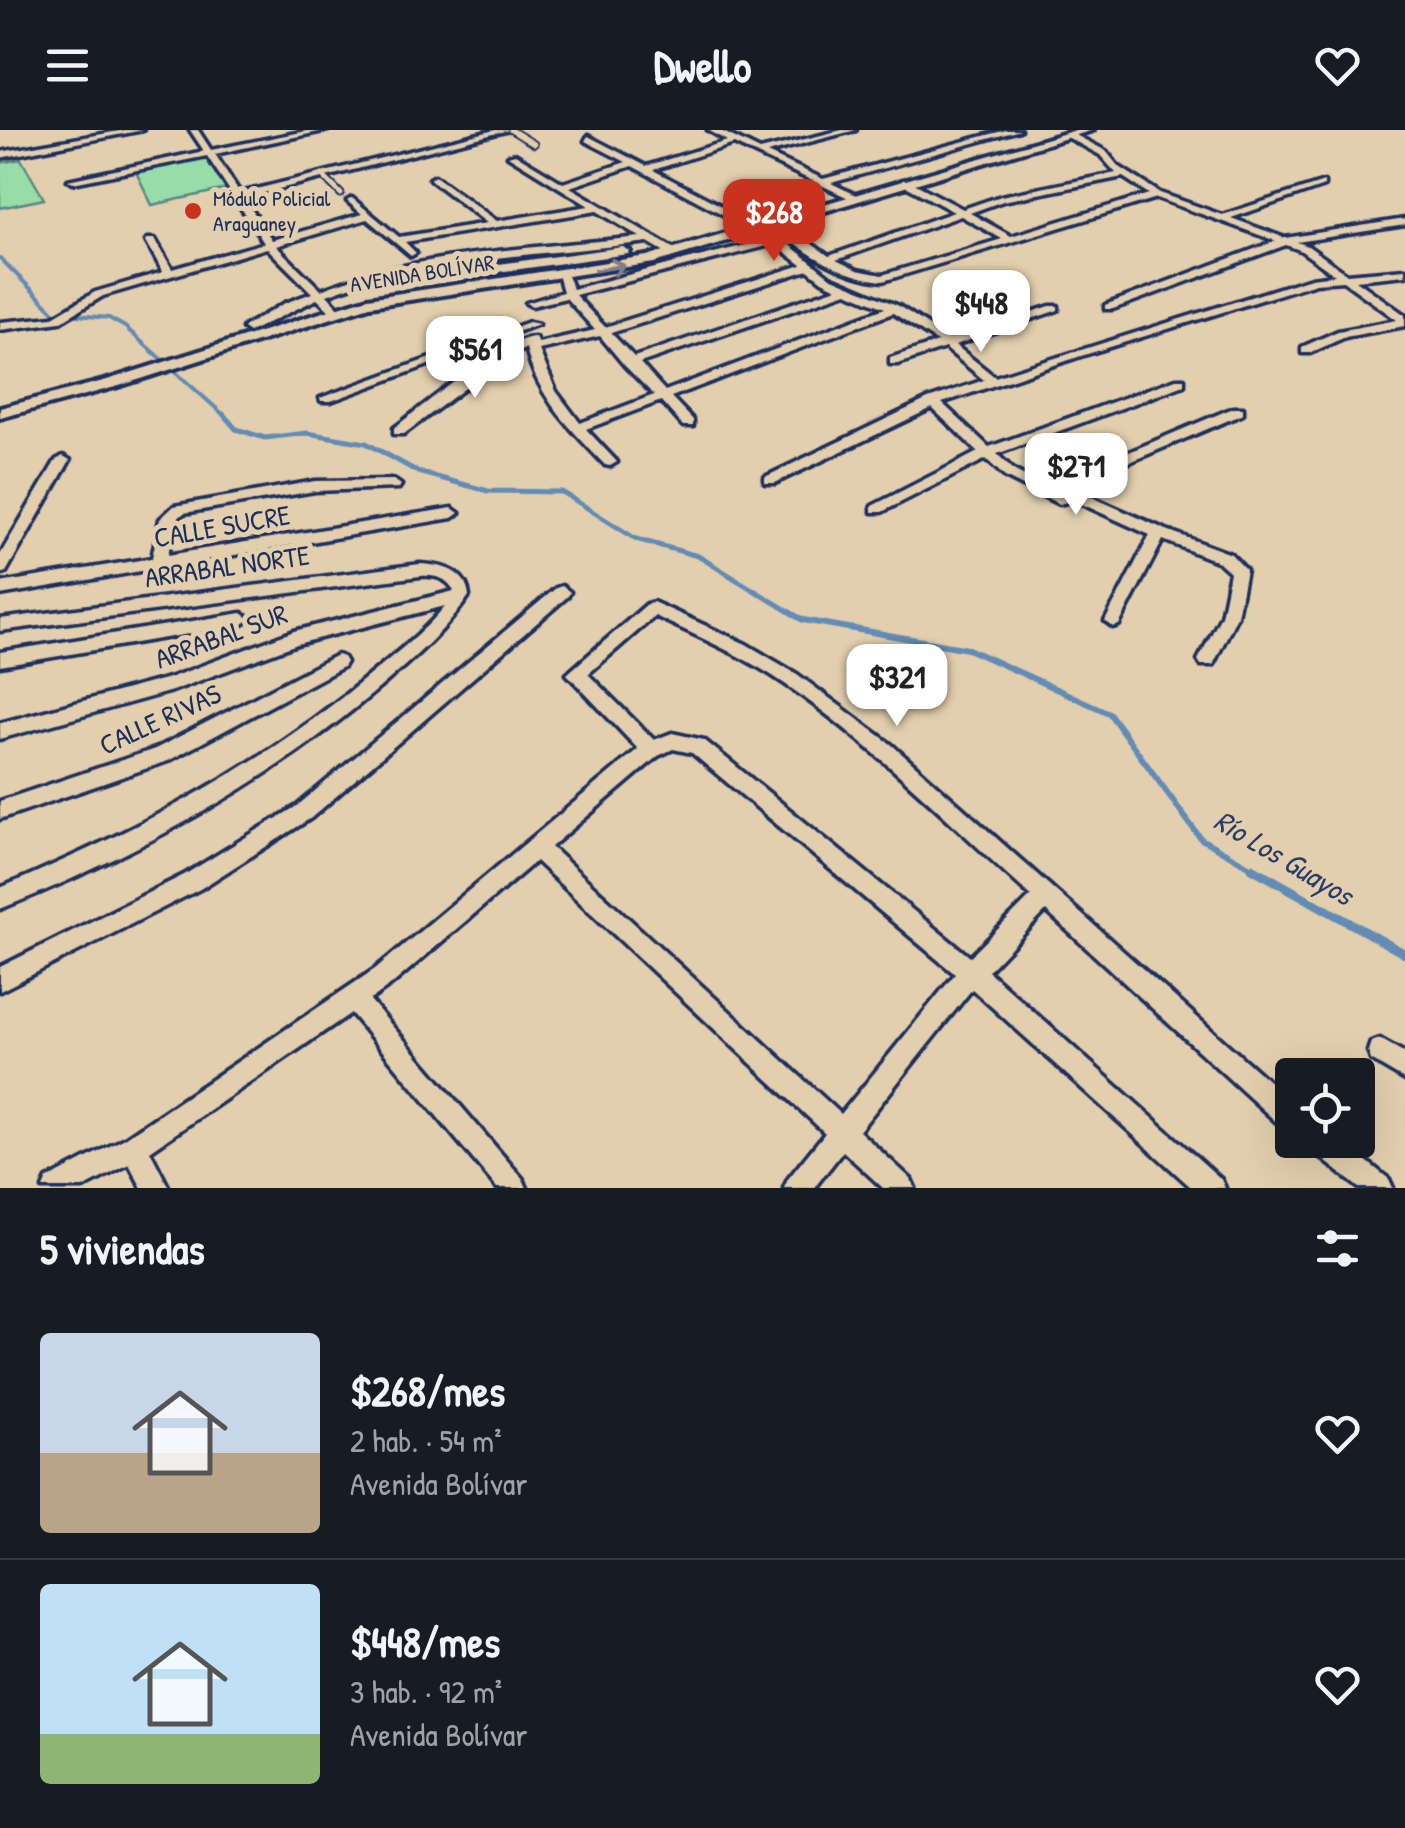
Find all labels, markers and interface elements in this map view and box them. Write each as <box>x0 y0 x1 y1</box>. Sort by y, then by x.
text: Dwello <box>654 35 751 96</box>
icon: menu <box>40 38 95 93</box>
icon: heart <box>1310 38 1365 93</box>
pin: $268 <box>715 179 833 264</box>
place label: Módulo Policial Araguaney <box>213 183 330 238</box>
text: $268 <box>745 190 803 233</box>
marker: Módulo Policial Araguaney <box>182 200 204 222</box>
street label: AVENIDA BOLÍVAR <box>348 247 496 299</box>
one-way arrow <box>593 258 626 277</box>
pin: $448 <box>922 270 1040 355</box>
text: $448 <box>954 281 1008 324</box>
pin: $561 <box>416 316 534 401</box>
text: $561 <box>448 327 502 370</box>
pin: $271 <box>1017 433 1135 518</box>
text: $271 <box>1047 444 1105 487</box>
street label: CALLE SUCRE <box>151 495 293 557</box>
street label: ARRABAL NORTE <box>142 536 312 596</box>
street label: ARRABAL SUR <box>149 594 293 678</box>
pin: $321 <box>838 644 956 729</box>
text: $321 <box>868 655 926 698</box>
street label: CALLE RIVAS <box>93 674 227 764</box>
water label: Río Los Guayos <box>1207 800 1363 916</box>
map controls <box>1275 1058 1375 1158</box>
button: locate <box>1275 1058 1375 1158</box>
text: 5 viviendas <box>40 1220 205 1277</box>
icon: filters <box>1310 1221 1365 1276</box>
text: $268/mes <box>350 1362 505 1419</box>
icon: home <box>120 1373 240 1493</box>
icon: heart <box>1310 1406 1365 1461</box>
text: 2 hab. · 54 m² <box>350 1419 502 1462</box>
text: Avenida Bolívar <box>350 1462 528 1505</box>
text: $448/mes <box>350 1613 500 1670</box>
icon: home <box>120 1624 240 1744</box>
icon: heart <box>1310 1657 1365 1712</box>
text: 3 hab. · 92 m² <box>350 1670 502 1713</box>
text: Avenida Bolívar <box>350 1713 528 1756</box>

